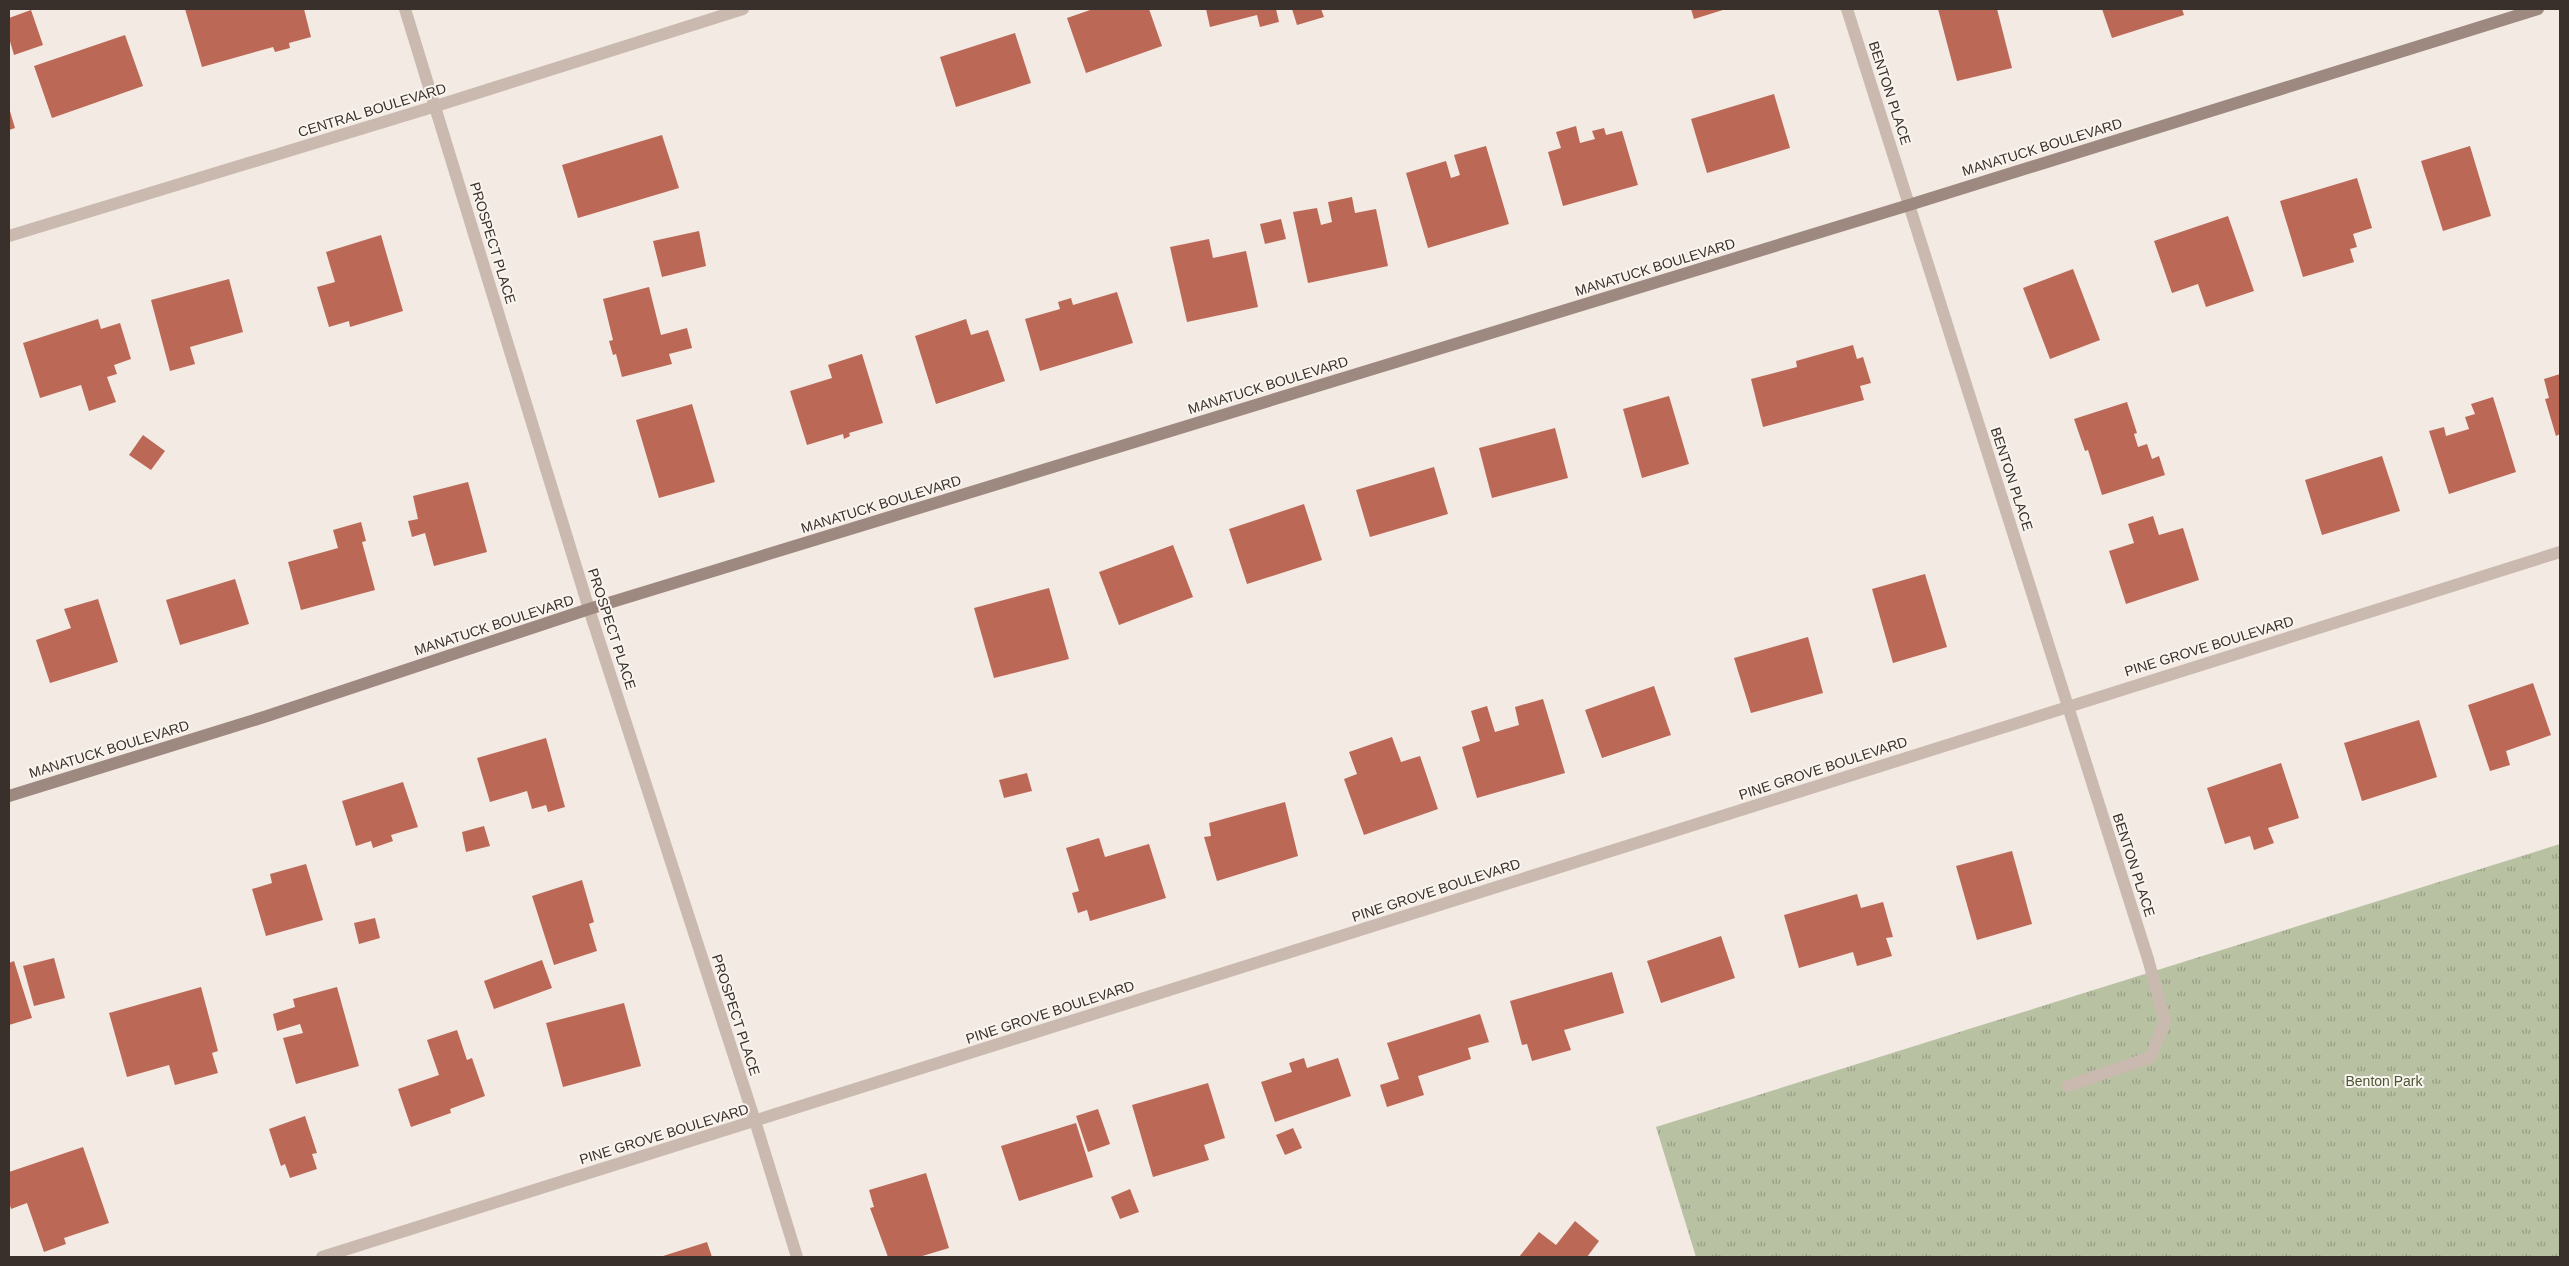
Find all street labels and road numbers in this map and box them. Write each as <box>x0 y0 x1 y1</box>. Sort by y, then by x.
street label: BENTON PLACE <box>1866 39 1914 147</box>
street label: CENTRAL BOULEVARD <box>296 80 448 140</box>
street label: MANATUCK BOULEVARD <box>1960 115 2124 179</box>
street label: PROSPECT PLACE <box>467 180 519 306</box>
street label: MANATUCK BOULEVARD <box>1573 235 1737 299</box>
street label: MANATUCK BOULEVARD <box>1186 353 1350 417</box>
street label: BENTON PLACE <box>1988 425 2036 533</box>
street label: MANATUCK BOULEVARD <box>799 472 963 536</box>
street label: PROSPECT PLACE <box>585 566 639 692</box>
street label: MANATUCK BOULEVARD <box>412 592 576 658</box>
street label: PINE GROVE BOULEVARD <box>2122 613 2296 679</box>
street label: MANATUCK BOULEVARD <box>27 717 191 781</box>
street label: PINE GROVE BOULEVARD <box>1737 733 1909 803</box>
street label: BENTON PLACE <box>2110 811 2158 919</box>
street label: PINE GROVE BOULEVARD <box>1350 855 1522 925</box>
street label: PROSPECT PLACE <box>709 952 763 1078</box>
street label: PINE GROVE BOULEVARD <box>964 977 1136 1047</box>
street label: PINE GROVE BOULEVARD <box>577 1101 751 1167</box>

